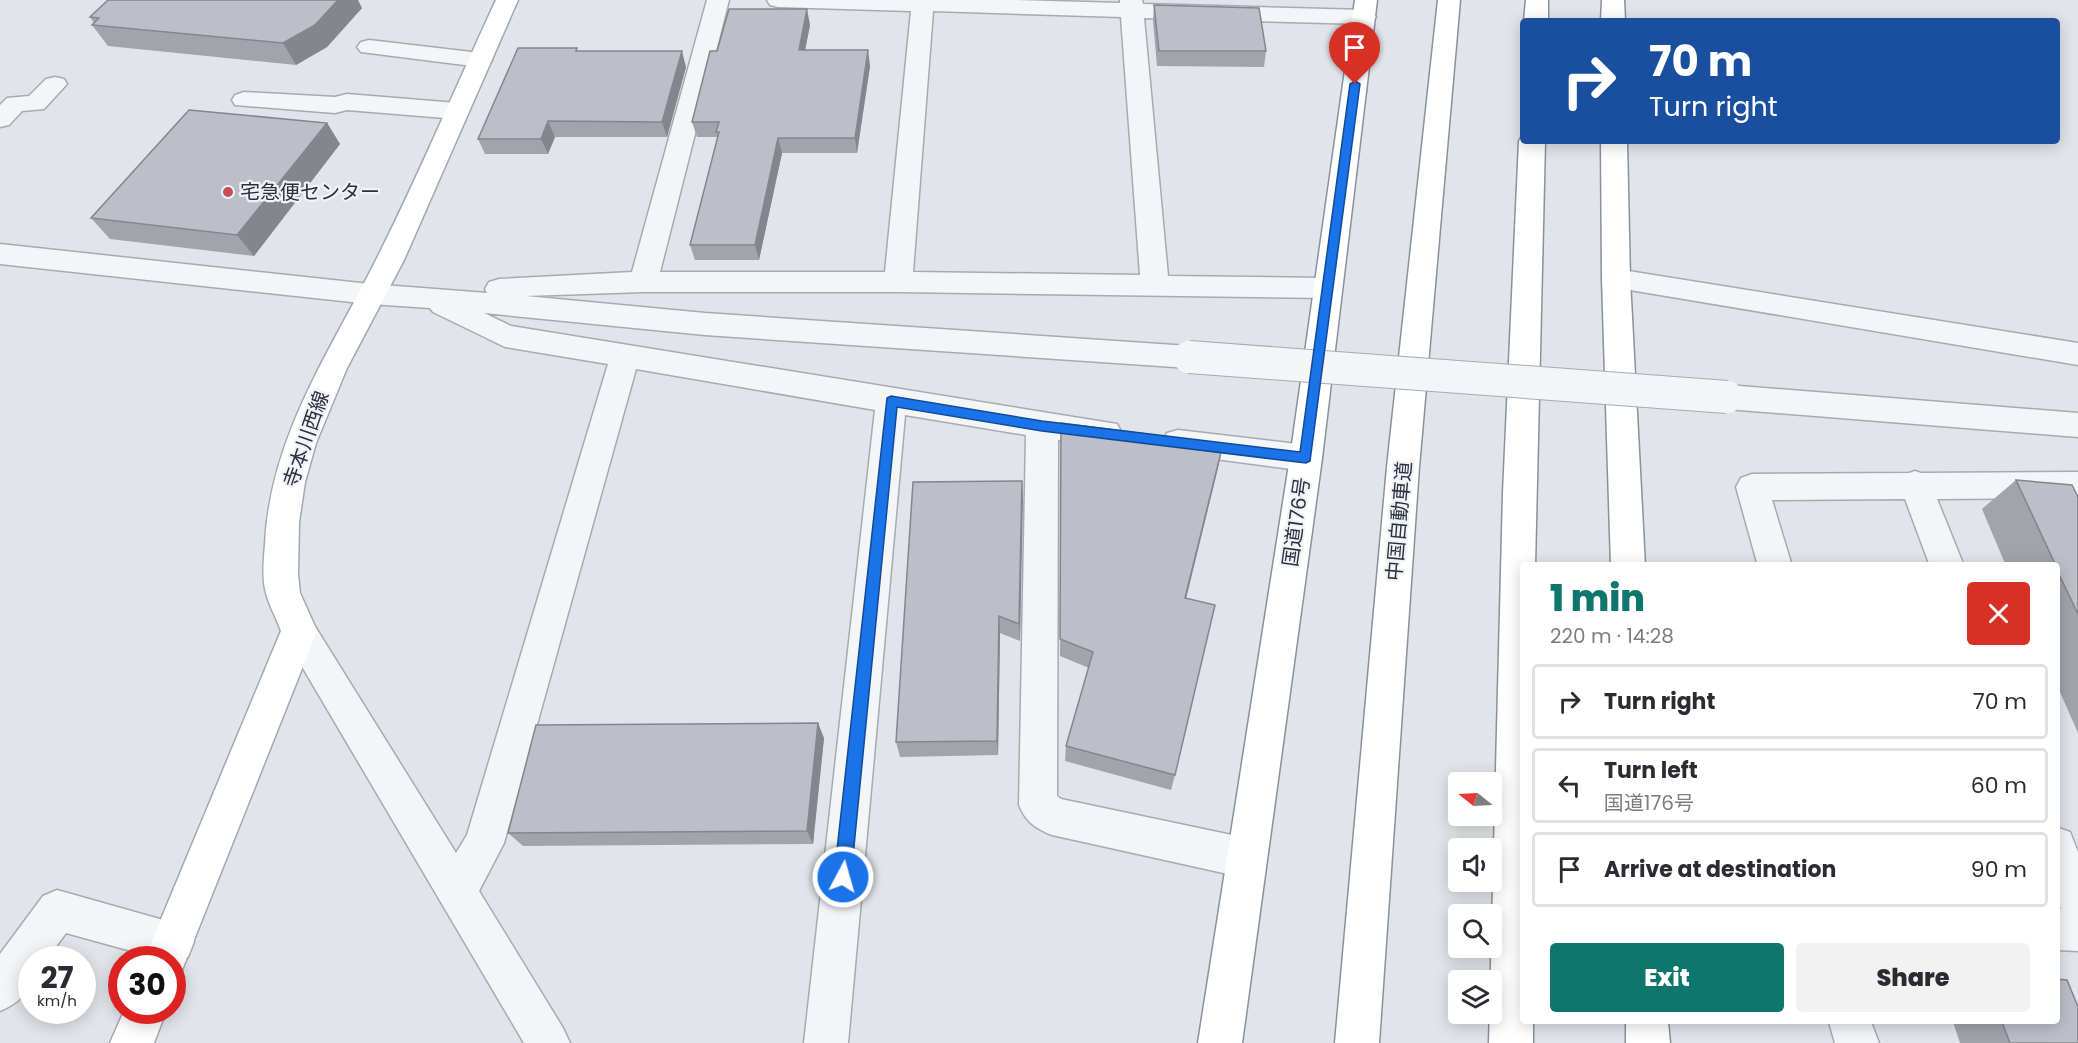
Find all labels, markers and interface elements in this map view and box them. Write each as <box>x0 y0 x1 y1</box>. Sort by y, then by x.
pin <box>1329 22 1380 84</box>
icon: arrive <box>1338 31 1371 64</box>
text: 70 m <box>1649 32 1752 91</box>
icon: right <box>1550 42 1628 120</box>
text: Turn right <box>1649 88 1778 125</box>
place label: 宅急便センター <box>240 178 380 206</box>
marker: 宅急便センター <box>221 185 235 199</box>
street label: 寺本川西線 <box>276 387 336 491</box>
street label: 中国自動車道 <box>1380 460 1418 582</box>
street label: 国道176号 <box>1276 475 1316 569</box>
text: 1 min <box>1550 573 1645 624</box>
button: close <box>1967 582 2030 645</box>
text: 220 m · 14:28 <box>1550 622 1674 650</box>
icon: right <box>1553 685 1586 718</box>
text: Turn right <box>1604 686 1715 717</box>
text: 70 m <box>1973 686 2027 717</box>
text: Turn left <box>1604 755 1698 786</box>
icon: left <box>1553 769 1586 802</box>
text: 60 m <box>1971 770 2027 801</box>
north arrow <box>1448 772 1502 826</box>
map controls <box>1448 772 1502 1024</box>
text: 国道176号 <box>1604 789 1694 817</box>
button: sound <box>1448 838 1502 892</box>
position arrow <box>811 845 875 909</box>
icon: arrive <box>1553 853 1586 886</box>
text: Arrive at destination <box>1604 854 1836 885</box>
text: 90 m <box>1971 854 2027 885</box>
button: search <box>1448 904 1502 958</box>
button: Exit <box>1550 943 1784 1012</box>
button: Share <box>1796 943 2030 1012</box>
speed limit sign: 30 <box>108 946 186 1024</box>
text: 27 <box>40 956 74 999</box>
button: layers <box>1448 970 1502 1024</box>
text: km/h <box>37 990 77 1011</box>

